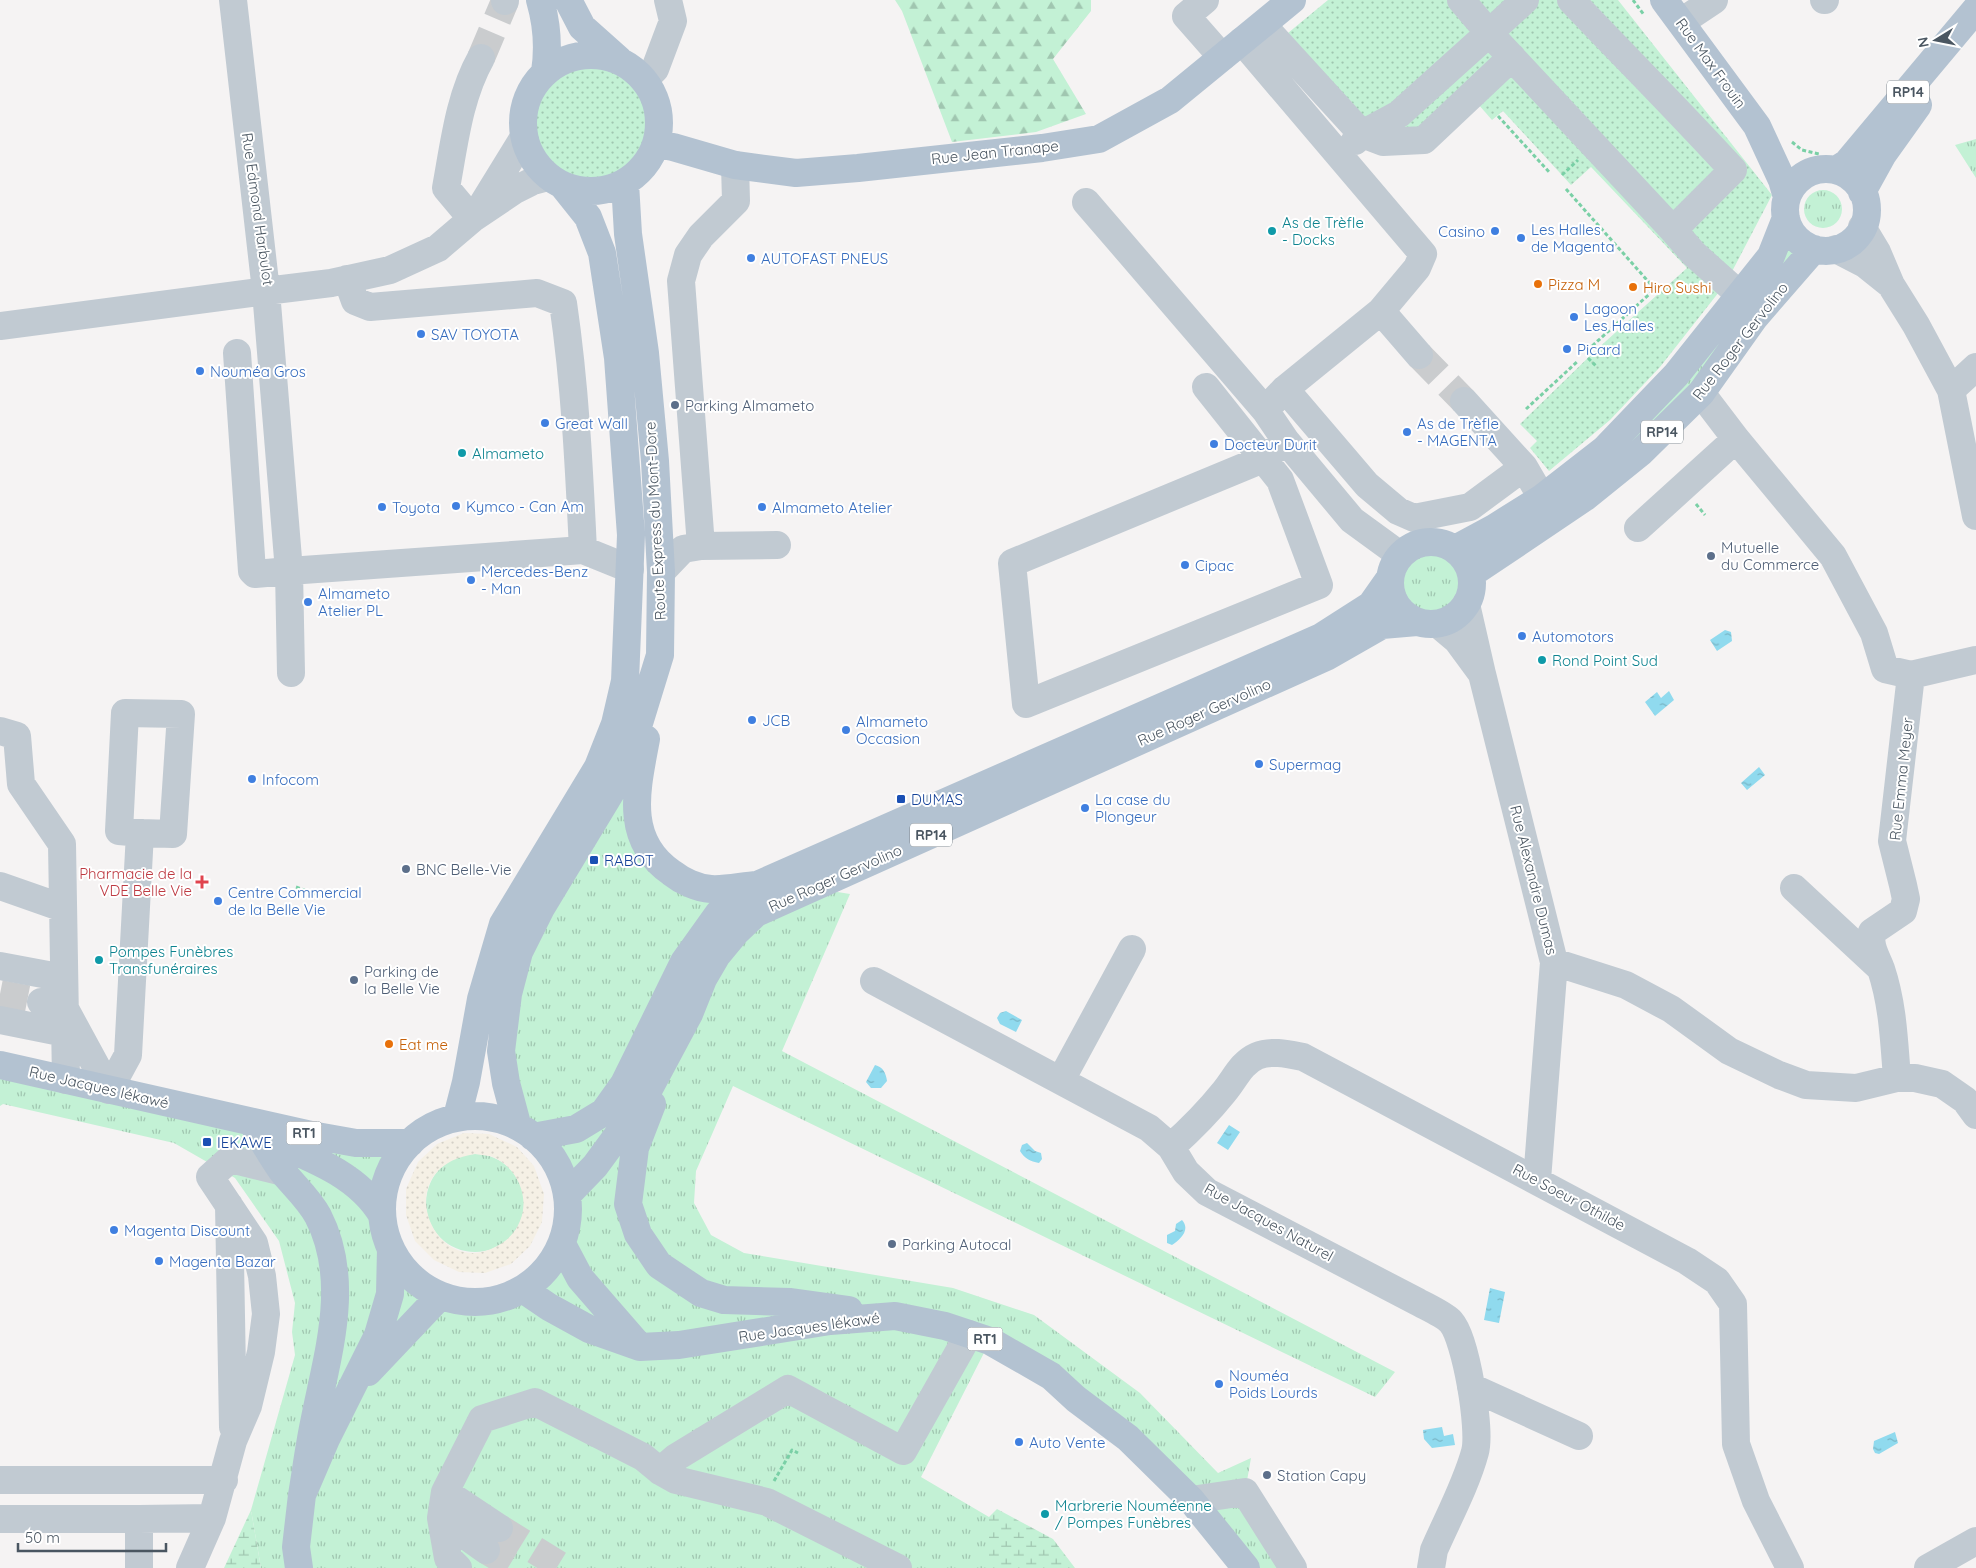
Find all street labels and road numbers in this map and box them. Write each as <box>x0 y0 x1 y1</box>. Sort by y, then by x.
street label: Rue Max Frouin <box>1672 14 1750 112</box>
road number: RP14 <box>1887 80 1929 104</box>
street label: Rue Edmond Harbulot <box>238 131 278 287</box>
street label: Rue Jean Tranape <box>930 136 1060 168</box>
street label: Rue Roger Gervolino <box>1688 278 1792 404</box>
street label: Route Express du Mont-Dore <box>640 421 670 621</box>
road number: RP14 <box>1641 421 1683 444</box>
street label: Rue Roger Gervolino <box>1134 674 1274 750</box>
street label: Rue Emma Meyer <box>1885 716 1917 841</box>
street label: Rue Alexandre Dumas <box>1506 803 1562 957</box>
road number: RP14 <box>910 824 952 846</box>
street label: Rue Roger Gervolino <box>765 840 905 916</box>
street label: Rue Jacques Iékawé <box>27 1062 171 1112</box>
road number: RT1 <box>286 1122 322 1144</box>
street label: Rue Soeur Othilde <box>1510 1159 1628 1235</box>
street label: Rue Jacques Naturel <box>1201 1179 1337 1265</box>
street label: Rue Jacques Iékawé <box>737 1308 881 1346</box>
road number: RT1 <box>968 1328 1002 1350</box>

